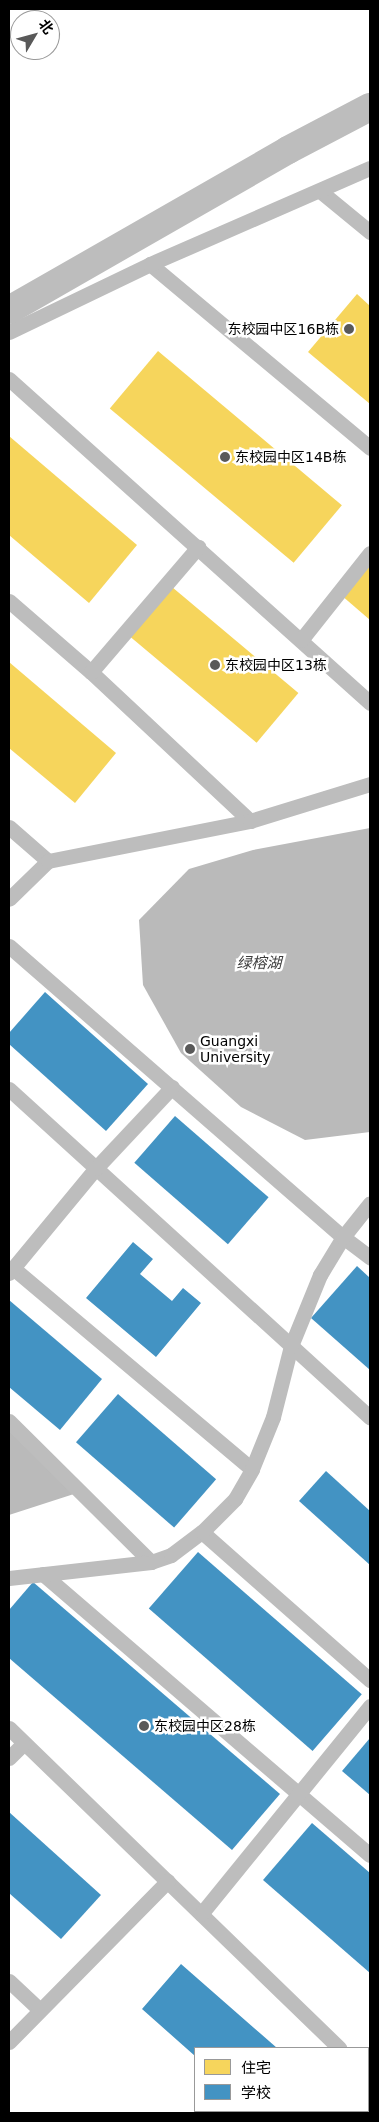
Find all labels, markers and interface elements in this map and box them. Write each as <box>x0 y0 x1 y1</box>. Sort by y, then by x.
north arrow <box>10 10 60 60</box>
text: 北 <box>36 16 57 37</box>
place label: 东校园中区16B栋 <box>228 321 339 337</box>
marker: 东校园中区16B栋 <box>343 323 355 335</box>
place label: 东校园中区14B栋 <box>235 449 346 465</box>
marker: 东校园中区14B栋 <box>219 451 231 463</box>
place label: 东校园中区13栋 <box>225 657 327 673</box>
marker: 东校园中区13栋 <box>209 659 221 671</box>
water label: 绿榕湖 <box>237 955 281 973</box>
place label: Guangxi University <box>200 1033 271 1066</box>
marker: Guangxi University <box>184 1043 196 1055</box>
place label: 东校园中区28栋 <box>154 1718 256 1734</box>
marker: 东校园中区28栋 <box>138 1720 150 1732</box>
legend <box>194 2047 369 2112</box>
text: 住宅 <box>241 2059 271 2077</box>
text: 学校 <box>241 2084 271 2102</box>

